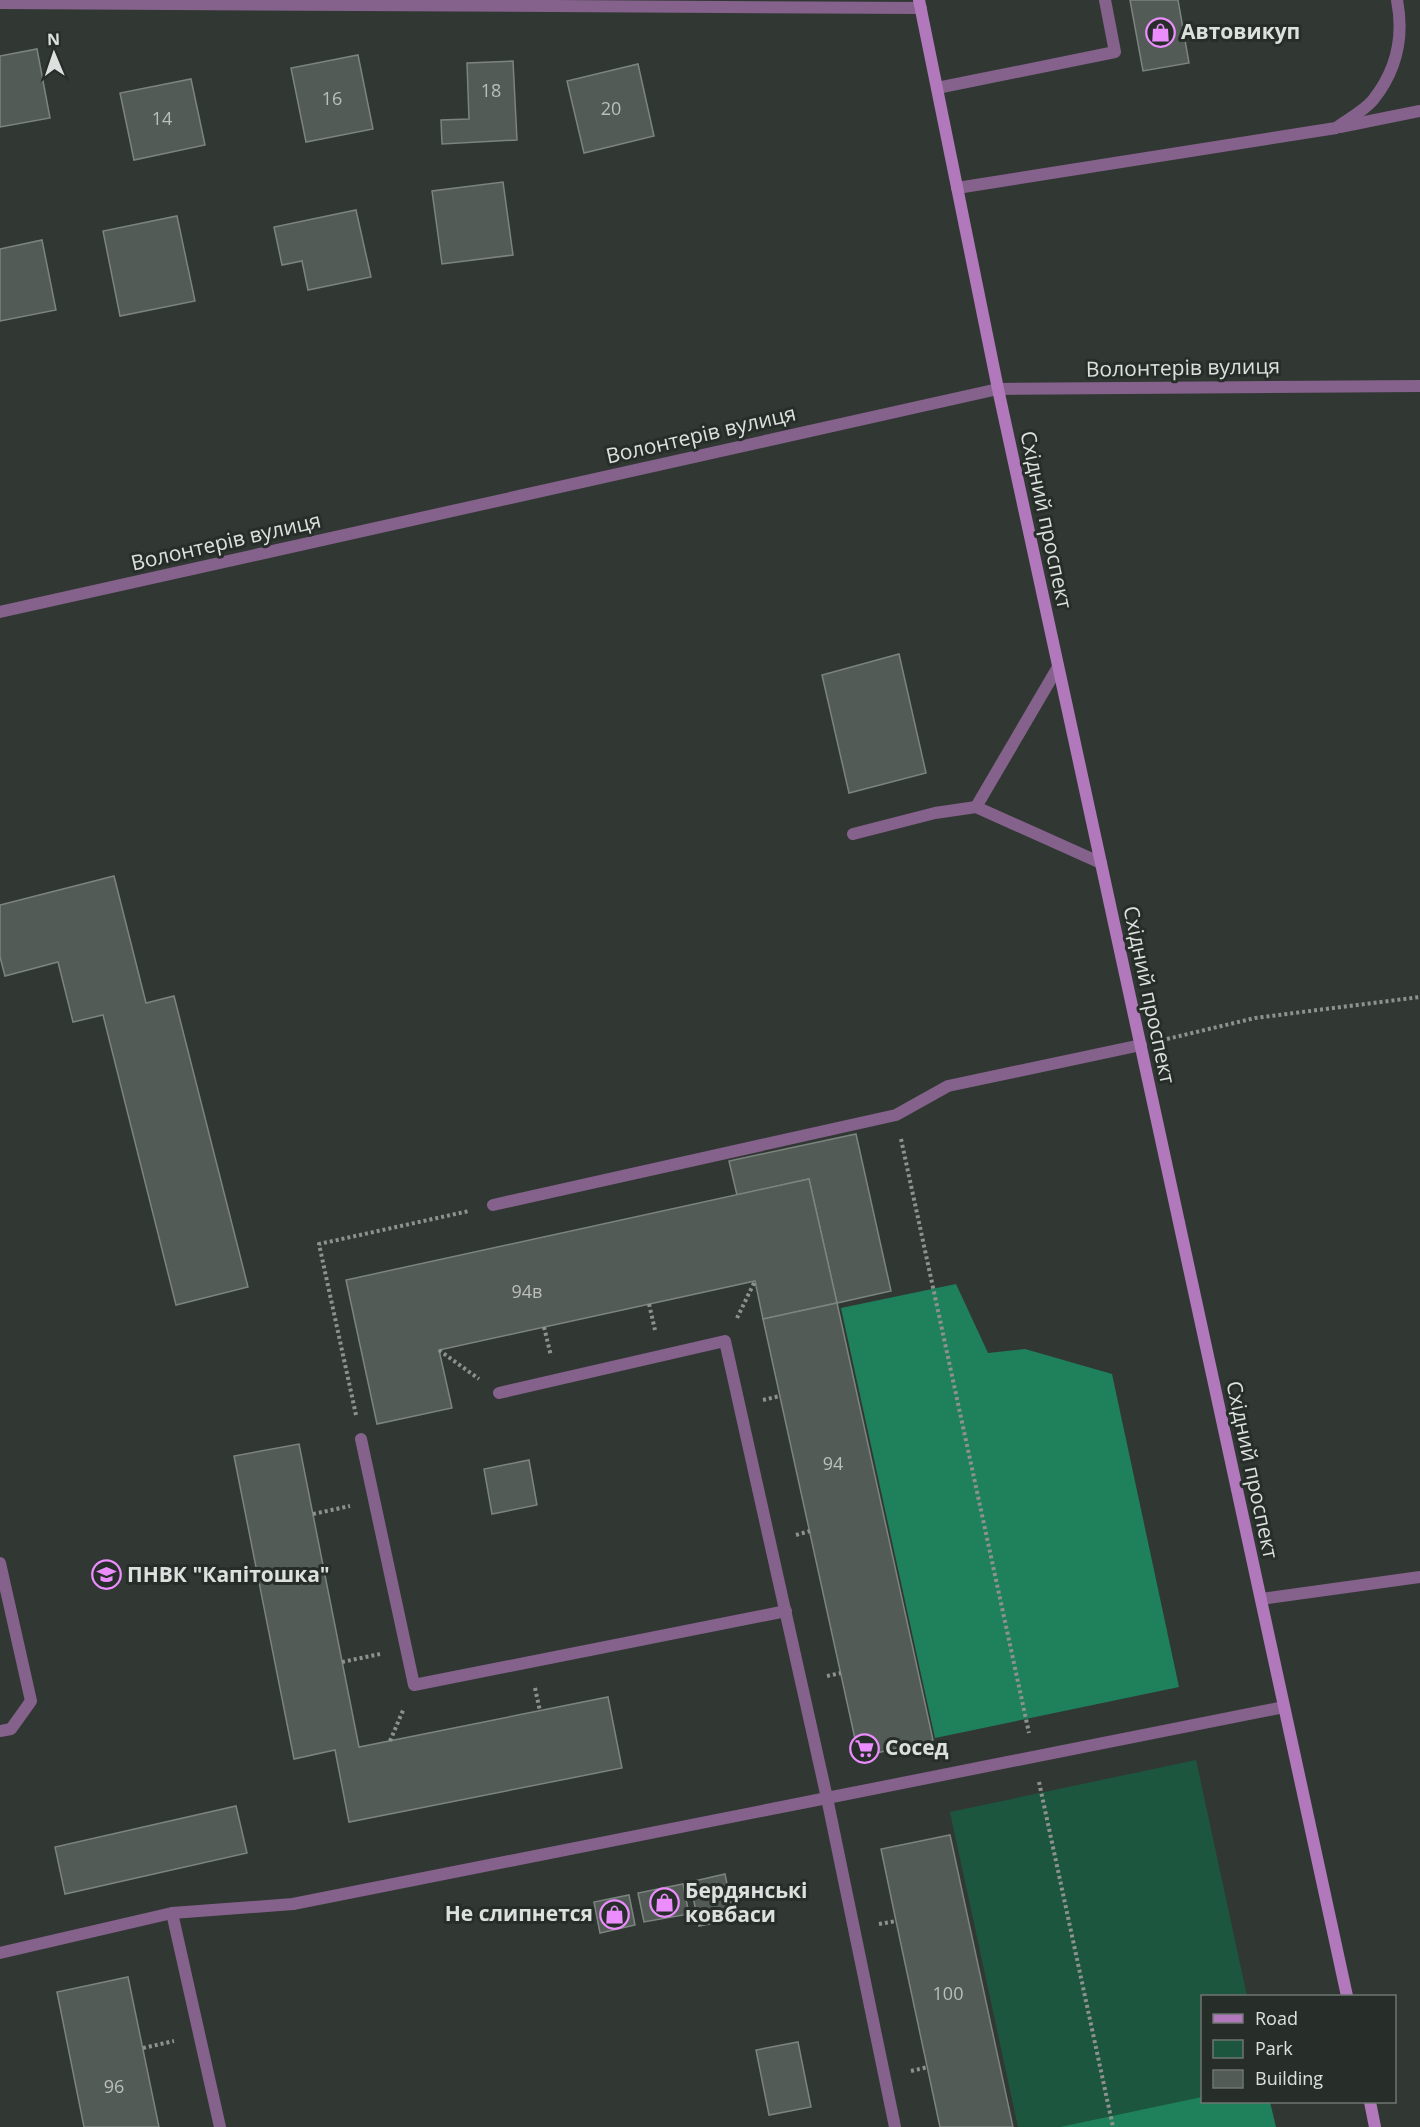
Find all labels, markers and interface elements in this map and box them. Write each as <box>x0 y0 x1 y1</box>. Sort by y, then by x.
shop icon: Автовикуп <box>1144 16 1176 48</box>
place label: Автовикуп <box>1181 17 1300 45</box>
north arrow <box>24 24 84 84</box>
text: N <box>47 28 60 50</box>
house number: 18 <box>481 78 501 102</box>
house number: 16 <box>322 86 342 110</box>
house number: 20 <box>601 96 621 120</box>
house number: 14 <box>152 106 172 130</box>
street label: Волонтерів вулиця <box>1086 351 1280 383</box>
street label: Волонтерів вулиця <box>603 399 799 470</box>
street label: Східний проспект <box>1014 428 1080 611</box>
street label: Волонтерів вулиця <box>128 506 324 577</box>
street label: Східний проспект <box>1117 903 1183 1086</box>
house number: 94в <box>512 1279 542 1303</box>
street label: Східний проспект <box>1220 1378 1286 1561</box>
house number: 94 <box>823 1451 843 1475</box>
school or university icon: ПНВК "Капітошка" <box>90 1559 122 1591</box>
place label: ПНВК "Капітошка" <box>127 1560 330 1588</box>
supermarket icon: Сосед <box>848 1732 880 1764</box>
place label: Сосед <box>885 1733 949 1761</box>
place label: Бердянські ковбаси <box>685 1876 808 1928</box>
shop icon: Бердянські ковбаси <box>648 1887 680 1919</box>
shop icon: Не слипнется <box>598 1898 630 1930</box>
place label: Не слипнется <box>445 1899 593 1927</box>
house number: 100 <box>933 1981 963 2005</box>
legend <box>1201 1995 1396 2103</box>
text: Road <box>1255 2006 1298 2030</box>
text: Park <box>1255 2036 1293 2060</box>
text: Building <box>1255 2066 1323 2090</box>
house number: 96 <box>104 2074 124 2098</box>

